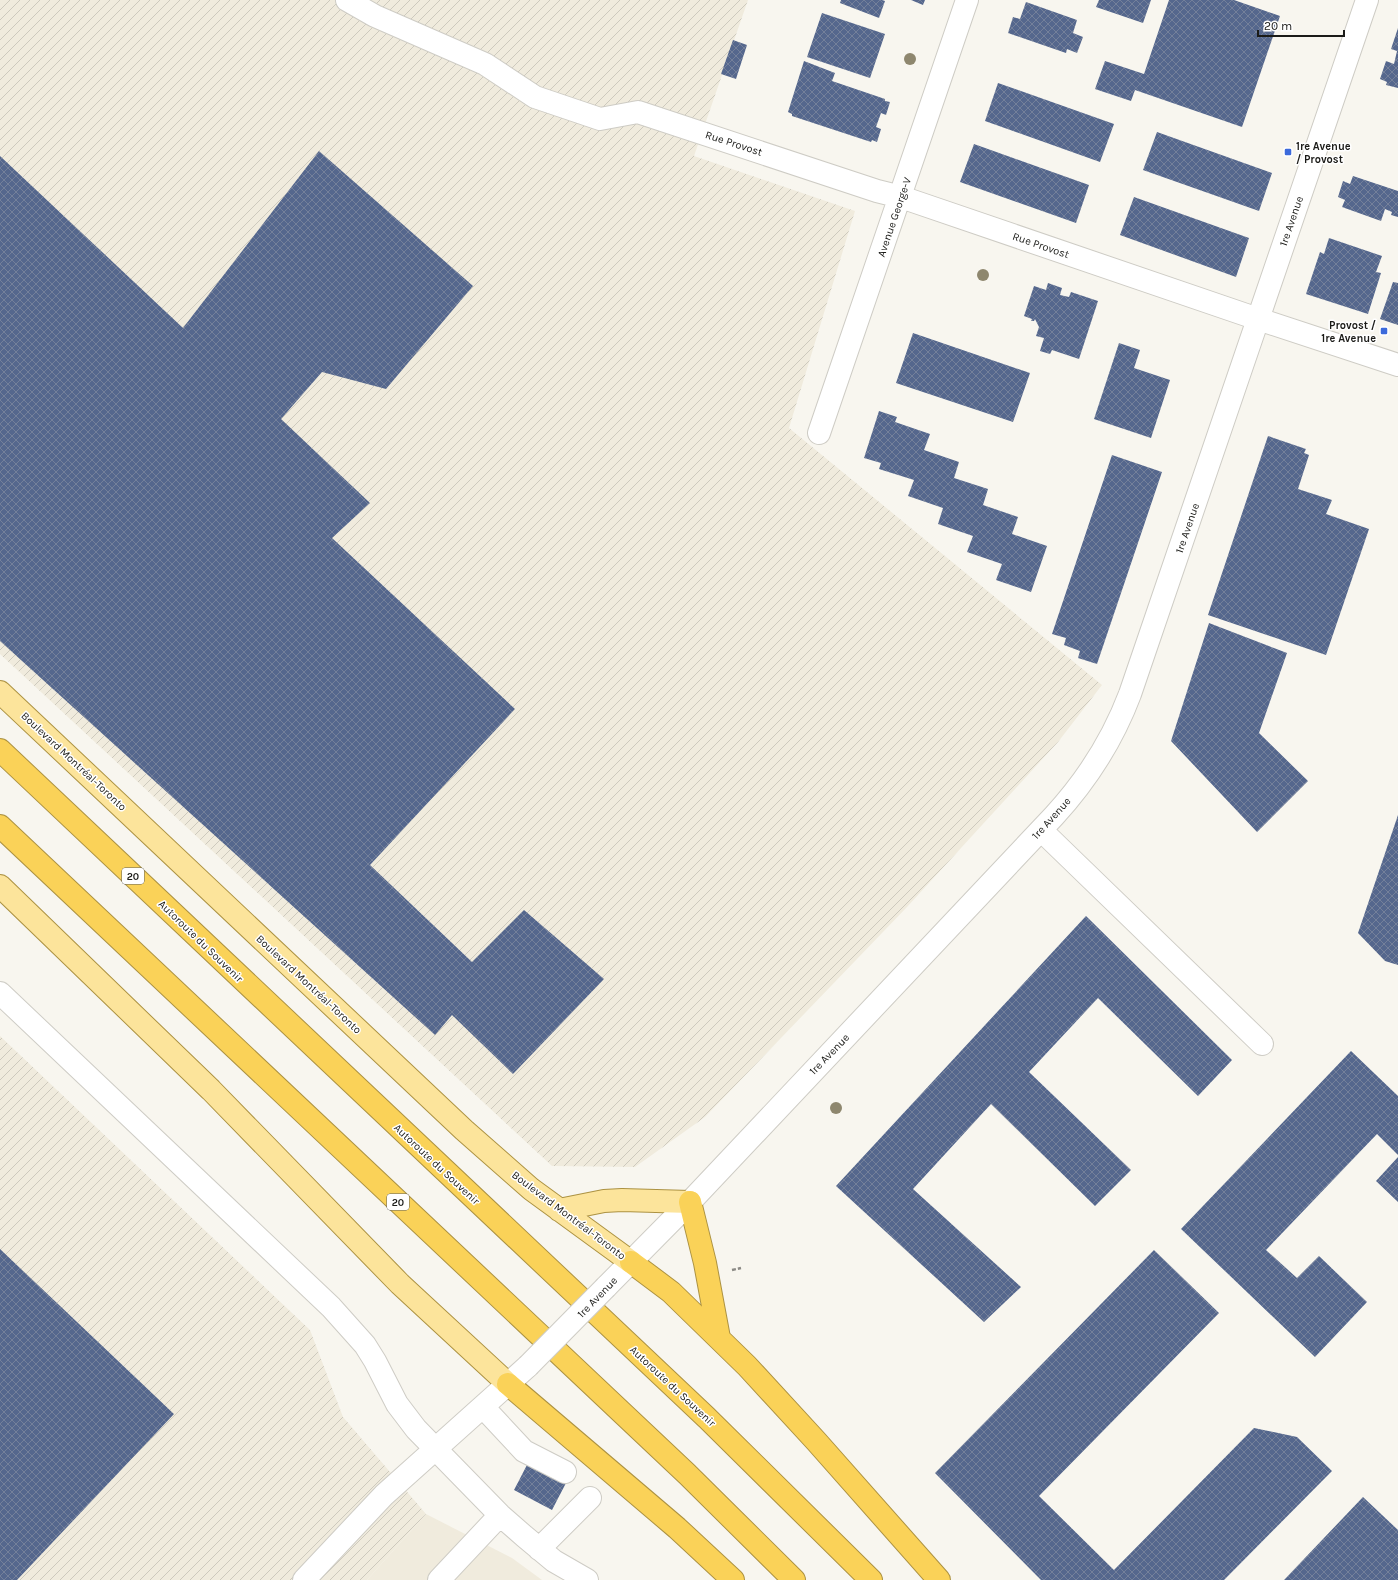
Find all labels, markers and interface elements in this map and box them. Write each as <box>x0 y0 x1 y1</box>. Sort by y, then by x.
scale bar <box>1258 12 1344 38</box>
text: 20 m <box>1264 19 1292 33</box>
street label: Rue Provost <box>704 128 764 159</box>
place label: 1re Avenue / Provost <box>1296 140 1351 166</box>
marker: 1re Avenue / Provost <box>1283 147 1293 157</box>
street label: Avenue George-V <box>875 176 914 259</box>
street label: 1re Avenue <box>1277 194 1306 248</box>
street label: Rue Provost <box>1011 230 1071 261</box>
place label: Provost / 1re Avenue <box>1321 319 1376 345</box>
marker: Provost / 1re Avenue <box>1379 326 1389 336</box>
street label: 1re Avenue <box>1173 501 1202 555</box>
street label: Boulevard Montréal-Toronto <box>18 709 129 814</box>
street label: 1re Avenue <box>1029 794 1074 842</box>
road number: 20 <box>122 868 144 884</box>
street label: Autoroute du Souvenir <box>156 898 246 985</box>
street label: Boulevard Montréal-Toronto <box>253 932 364 1037</box>
street label: 1re Avenue <box>807 1031 852 1078</box>
street label: Autoroute du Souvenir <box>391 1121 482 1207</box>
street label: Boulevard Montréal-Toronto <box>509 1168 628 1262</box>
road number: 20 <box>387 1194 409 1210</box>
street label: 1re Avenue <box>575 1274 620 1321</box>
street label: Autoroute du Souvenir <box>627 1343 718 1429</box>

